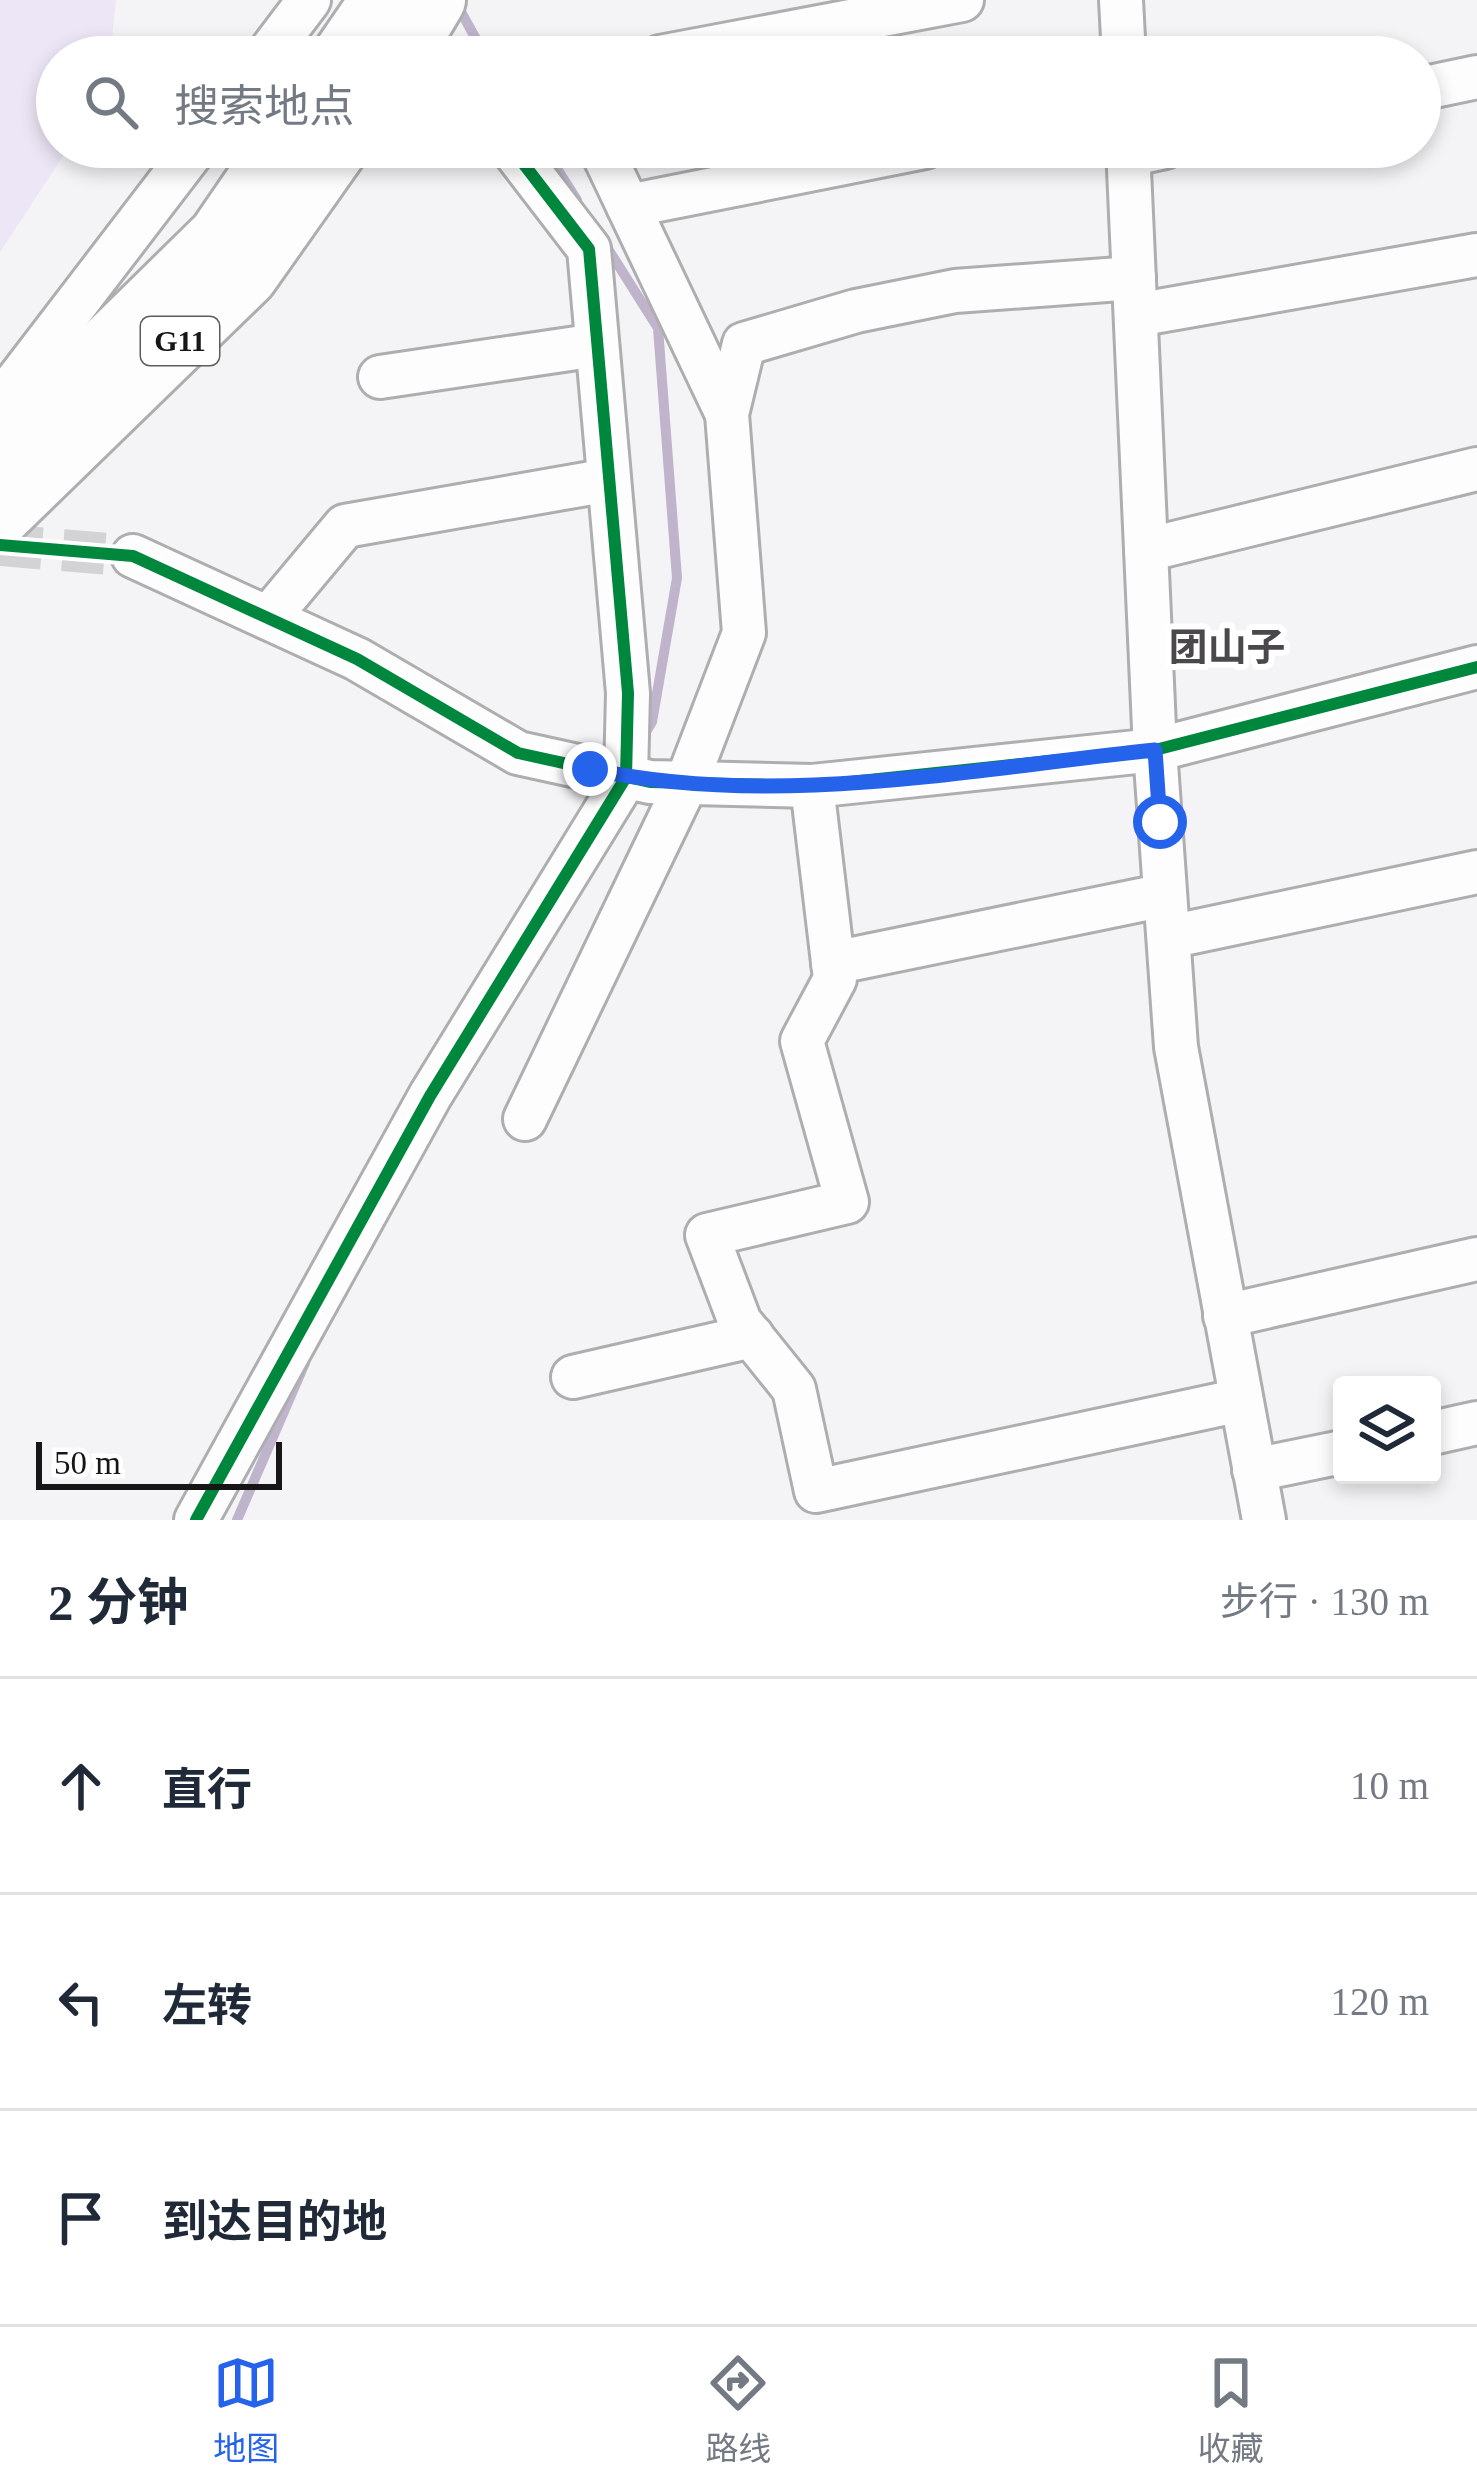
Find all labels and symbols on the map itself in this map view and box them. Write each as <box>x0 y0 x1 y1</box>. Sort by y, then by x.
road number: G11 <box>141 317 219 365</box>
district label: 团山子 <box>1168 626 1286 669</box>
route end <box>563 742 617 796</box>
route start <box>1133 795 1187 849</box>
scale bar <box>36 1436 282 1489</box>

